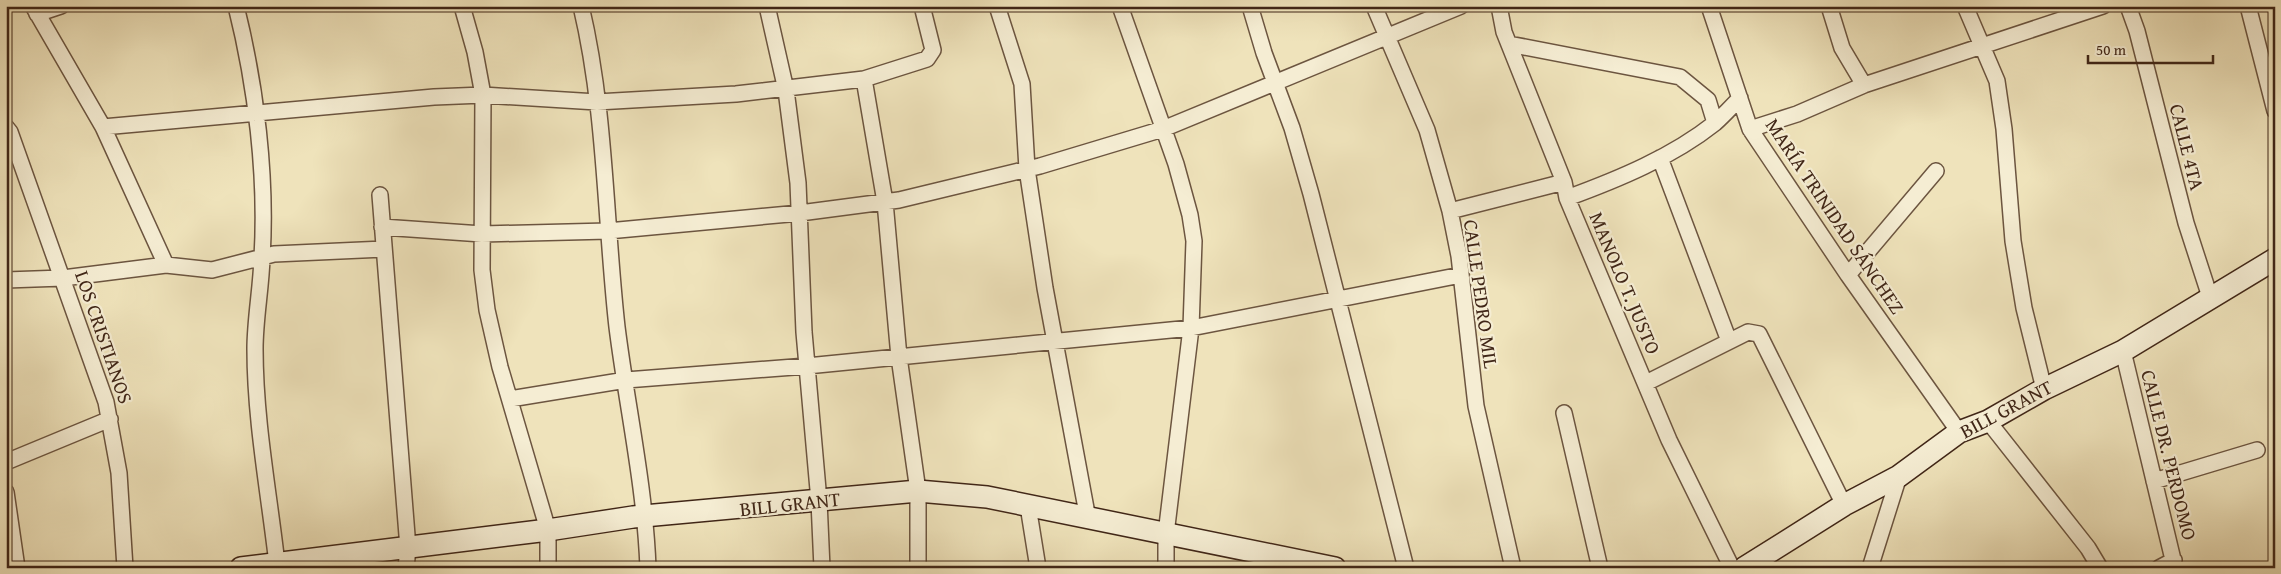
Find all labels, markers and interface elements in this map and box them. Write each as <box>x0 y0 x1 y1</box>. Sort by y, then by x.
scale bar <box>2088 32 2214 64</box>
text: 50 m <box>2096 39 2127 60</box>
street label: CALLE 4TA <box>2163 101 2212 193</box>
street label: MARÍA TRINIDAD SÁNCHEZ <box>1759 112 1912 320</box>
street label: MANOLO T. JUSTO <box>1582 207 1668 358</box>
street label: CALLE PEDRO MIL <box>1457 218 1506 370</box>
street label: LOS CRISTIANOS <box>68 266 141 407</box>
street label: CALLE DR. PERDOMO <box>2134 367 2205 543</box>
street label: BILL GRANT <box>1954 372 2057 445</box>
street label: BILL GRANT <box>738 484 842 523</box>

